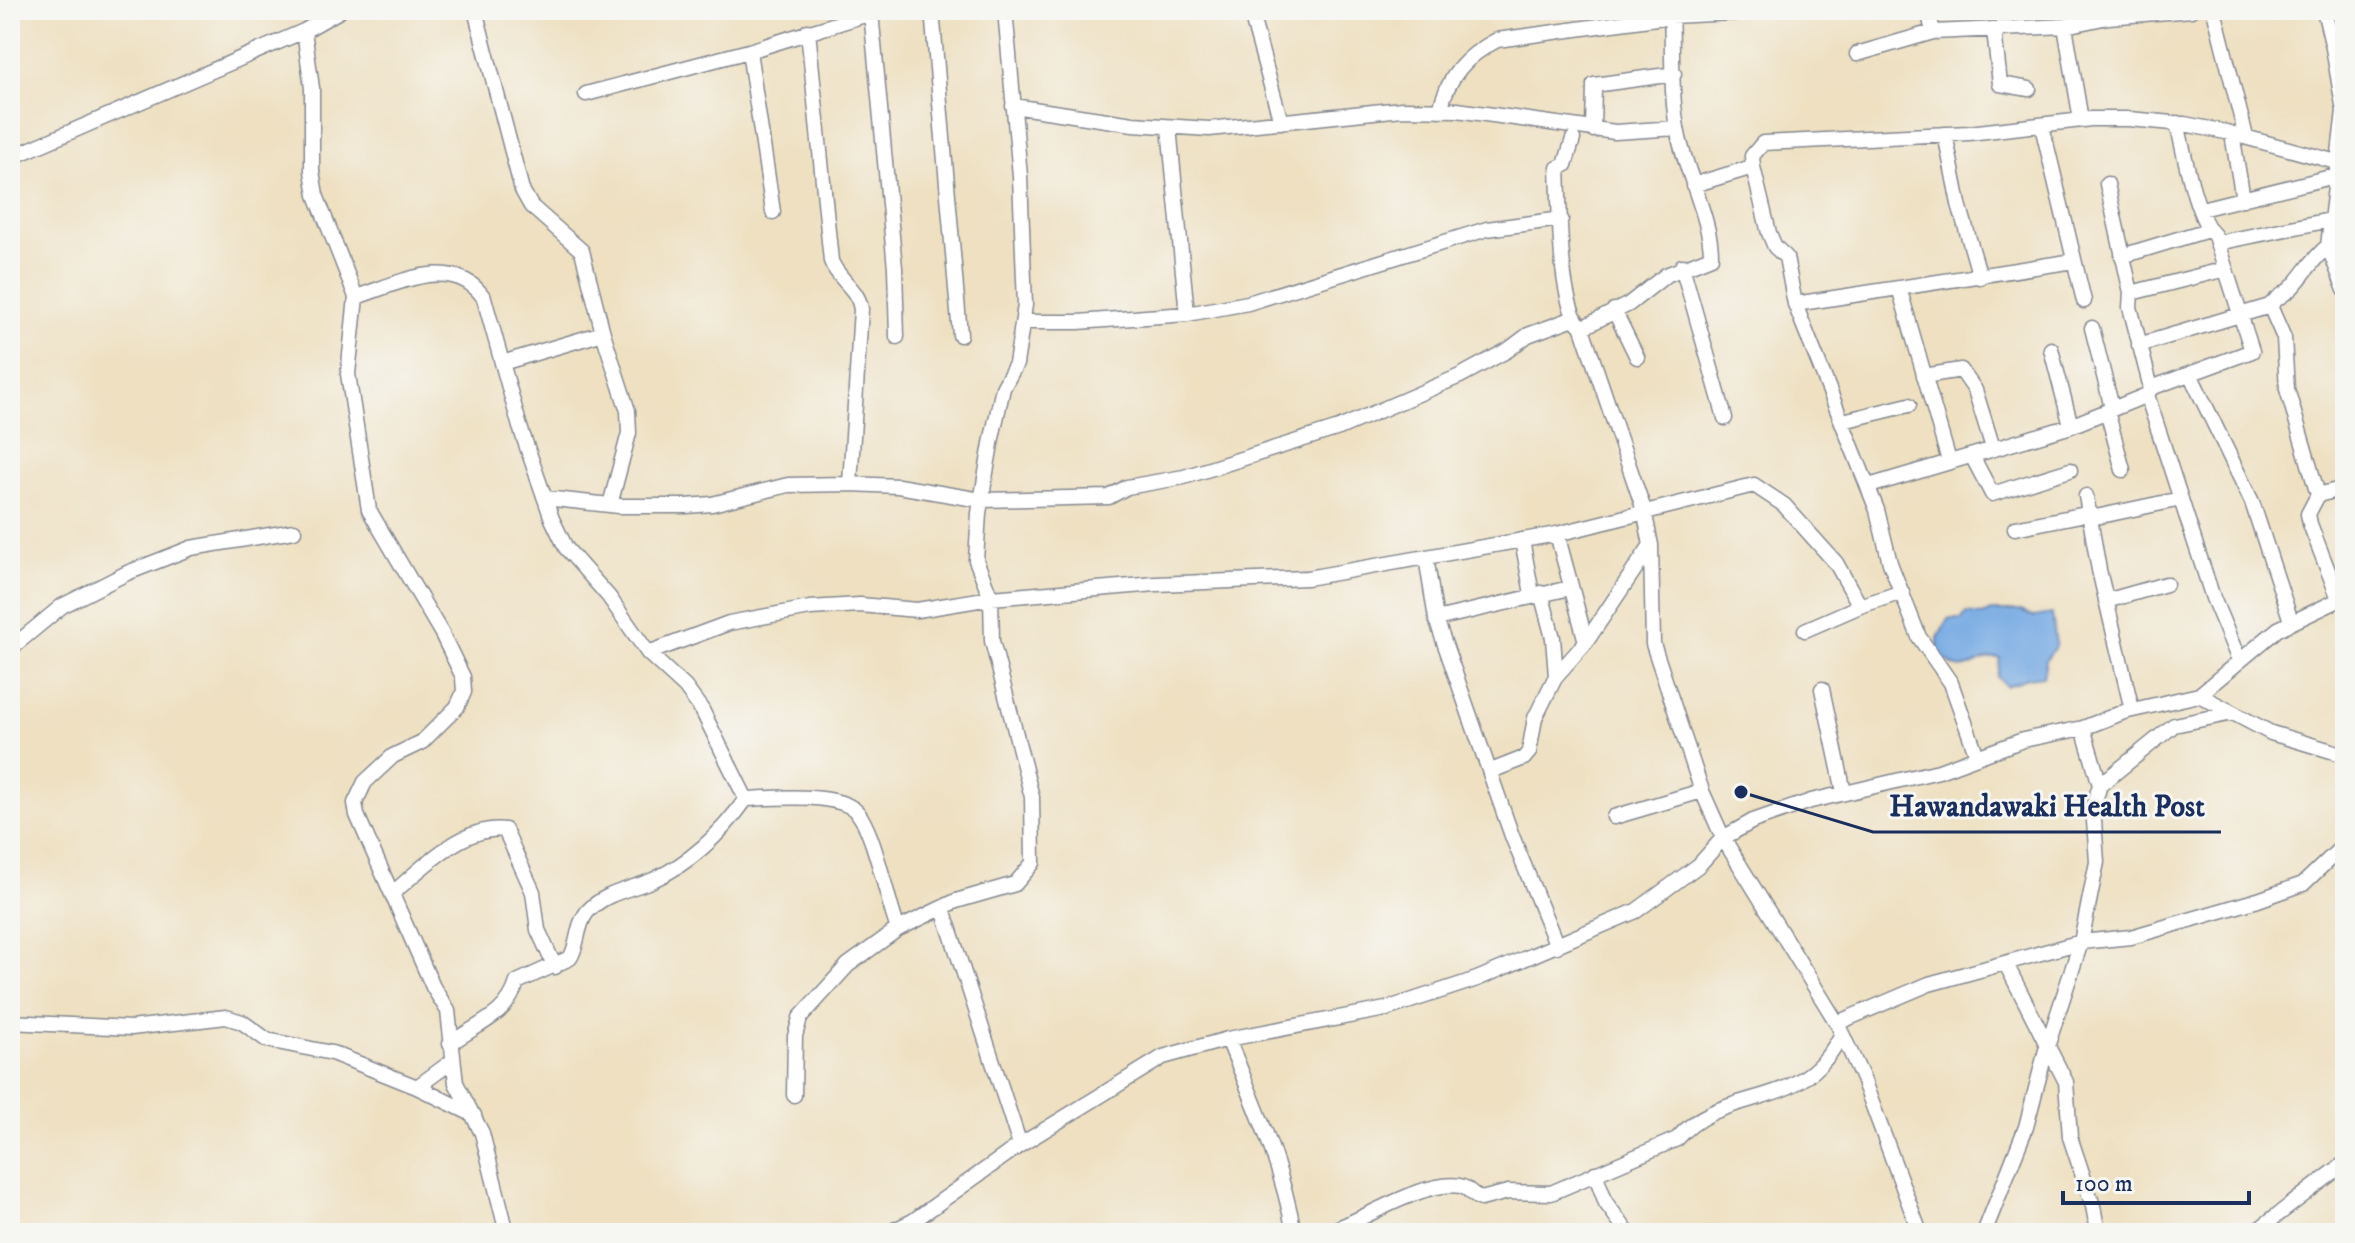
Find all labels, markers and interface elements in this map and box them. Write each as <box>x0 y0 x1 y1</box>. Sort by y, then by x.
callout: Hawandawaki Health Post <box>1873 778 2221 832</box>
text: Hawandawaki Health Post <box>1889 789 2205 826</box>
scale bar <box>2063 1155 2249 1205</box>
text: 100 m <box>2075 1169 2133 1199</box>

